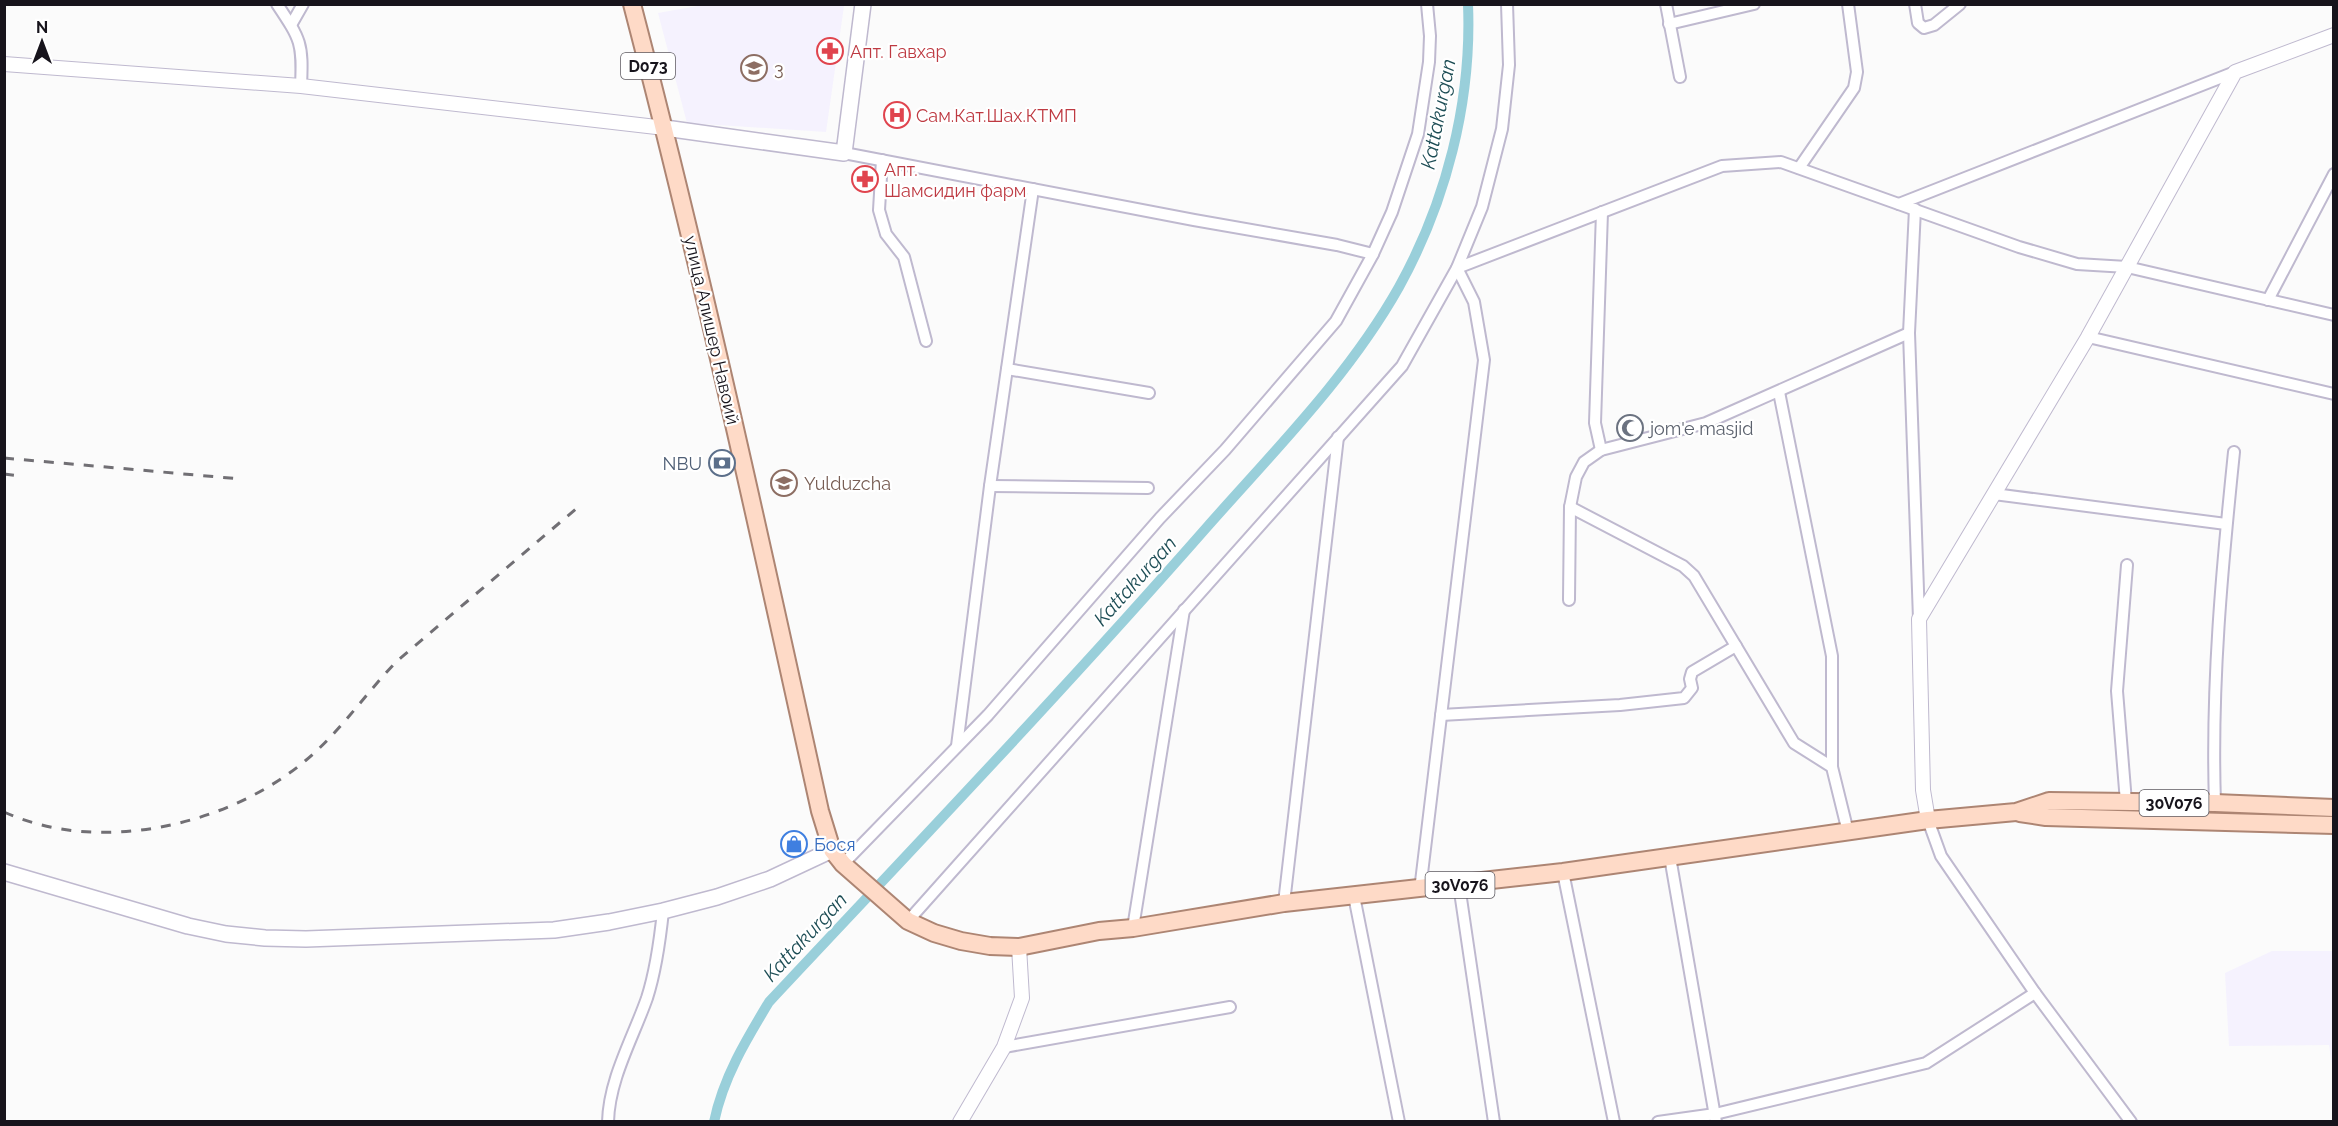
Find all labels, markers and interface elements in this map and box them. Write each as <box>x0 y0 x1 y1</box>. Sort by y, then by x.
north arrow <box>12 12 72 72</box>
text: N <box>36 18 48 37</box>
pharmacy icon: Апт. Гавхар <box>815 36 845 66</box>
place label: Апт. Гавхар <box>850 41 947 62</box>
road number: D073 <box>621 53 675 79</box>
school or university icon: 3 <box>739 53 769 83</box>
water label: Kattakurgan <box>1416 57 1460 171</box>
place label: 3 <box>774 58 784 79</box>
hospital icon: Сам.Кат.Шах.КТМП <box>882 100 912 130</box>
place label: Сам.Кат.Шах.КТМП <box>916 105 1077 126</box>
place label: Апт. Шамсидин фарм <box>884 159 1026 201</box>
pharmacy icon: Апт. Шамсидин фарм <box>850 164 880 194</box>
street label: улица Алишер Навоий <box>680 233 744 427</box>
mosque icon: jom'e masjid <box>1615 413 1645 443</box>
place label: jom'e masjid <box>1647 418 1753 439</box>
bank icon: NBU <box>707 448 737 478</box>
place label: NBU <box>663 453 702 474</box>
school or university icon: Yulduzcha <box>769 468 799 498</box>
place label: Yulduzcha <box>804 473 891 494</box>
water label: Kattakurgan <box>1089 531 1181 631</box>
road number: 30V076 <box>2140 790 2208 816</box>
shop icon: Бося <box>779 829 809 859</box>
place label: Бося <box>814 834 856 855</box>
road number: 30V076 <box>1426 872 1494 898</box>
water label: Kattakurgan <box>758 888 852 986</box>

